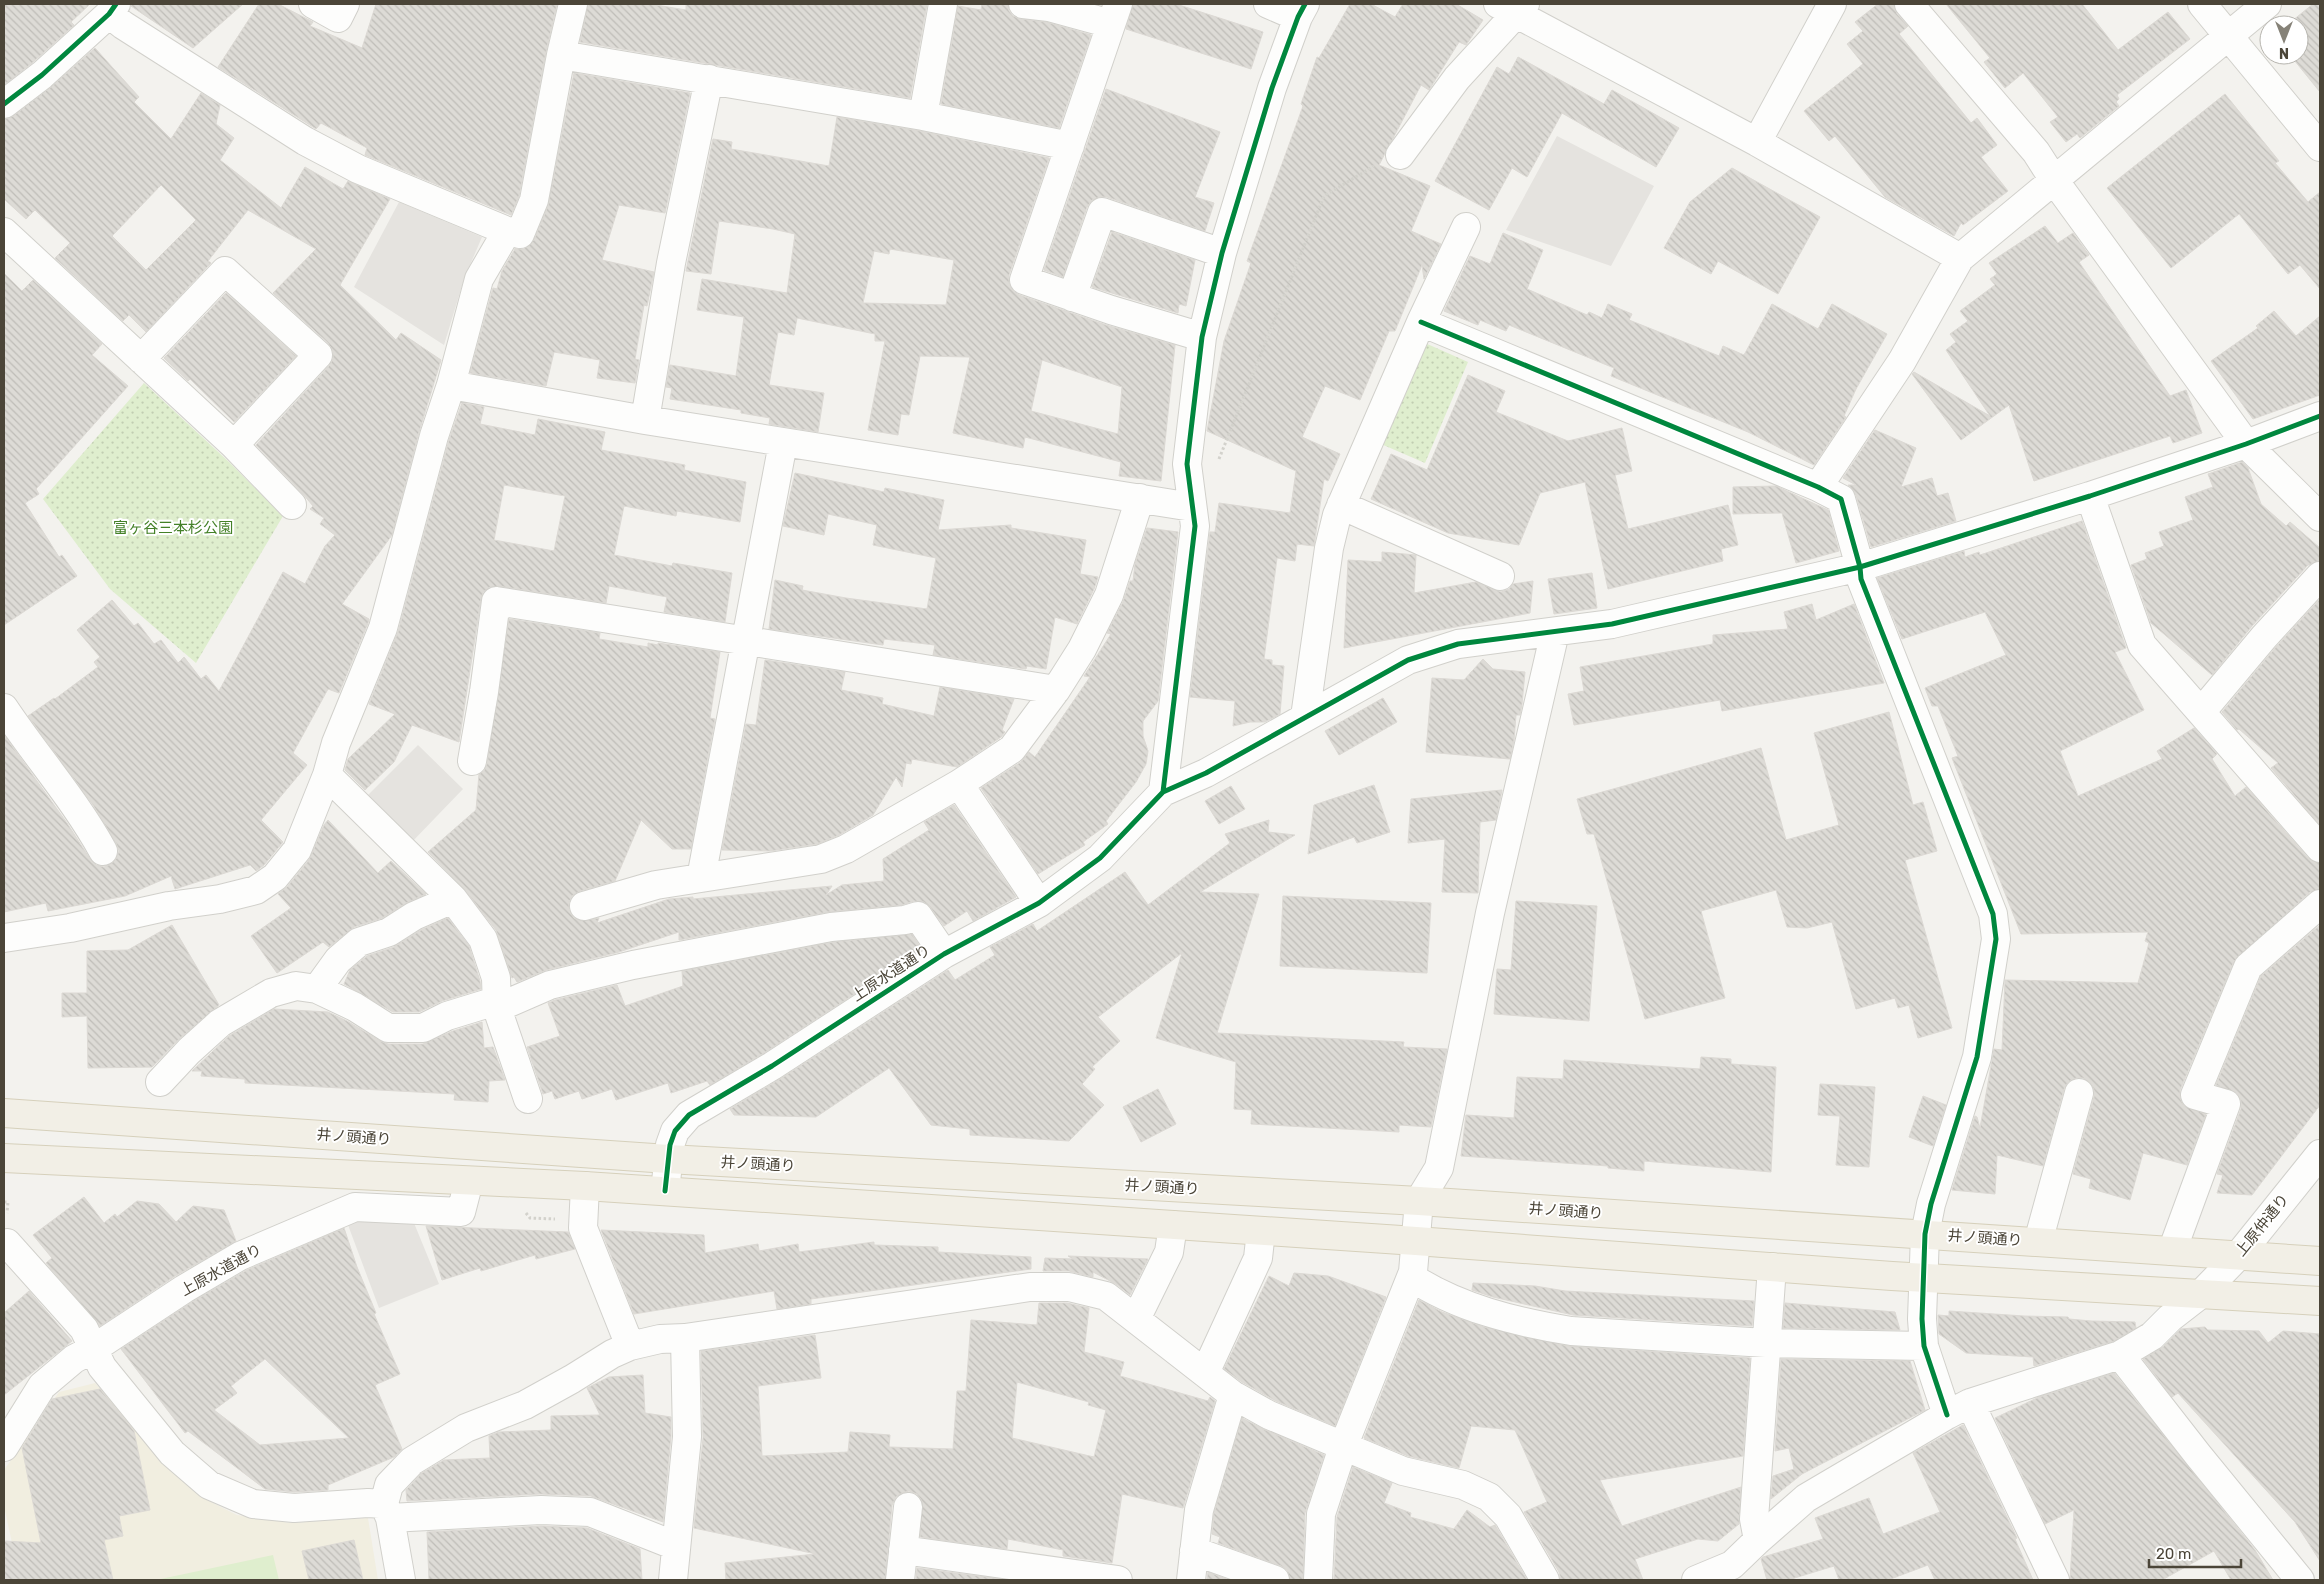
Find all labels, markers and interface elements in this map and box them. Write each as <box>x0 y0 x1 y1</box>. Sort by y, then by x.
north arrow <box>2259 15 2309 65</box>
text: N <box>2279 44 2289 61</box>
park label: 富ヶ谷三本杉公園 <box>113 519 233 537</box>
street label: 上原水道通り <box>848 941 934 1005</box>
street label: 井ノ頭通り <box>316 1125 392 1149</box>
street label: 井ノ頭通り <box>720 1153 796 1175</box>
street label: 井ノ頭通り <box>1124 1176 1200 1198</box>
street label: 上原仲通り <box>2231 1190 2293 1260</box>
street label: 井ノ頭通り <box>1528 1199 1604 1223</box>
street label: 井ノ頭通り <box>1947 1226 2023 1250</box>
street label: 上原水道通り <box>177 1240 265 1300</box>
scale bar <box>2149 1536 2242 1568</box>
text: 20 m <box>2156 1545 2191 1563</box>

